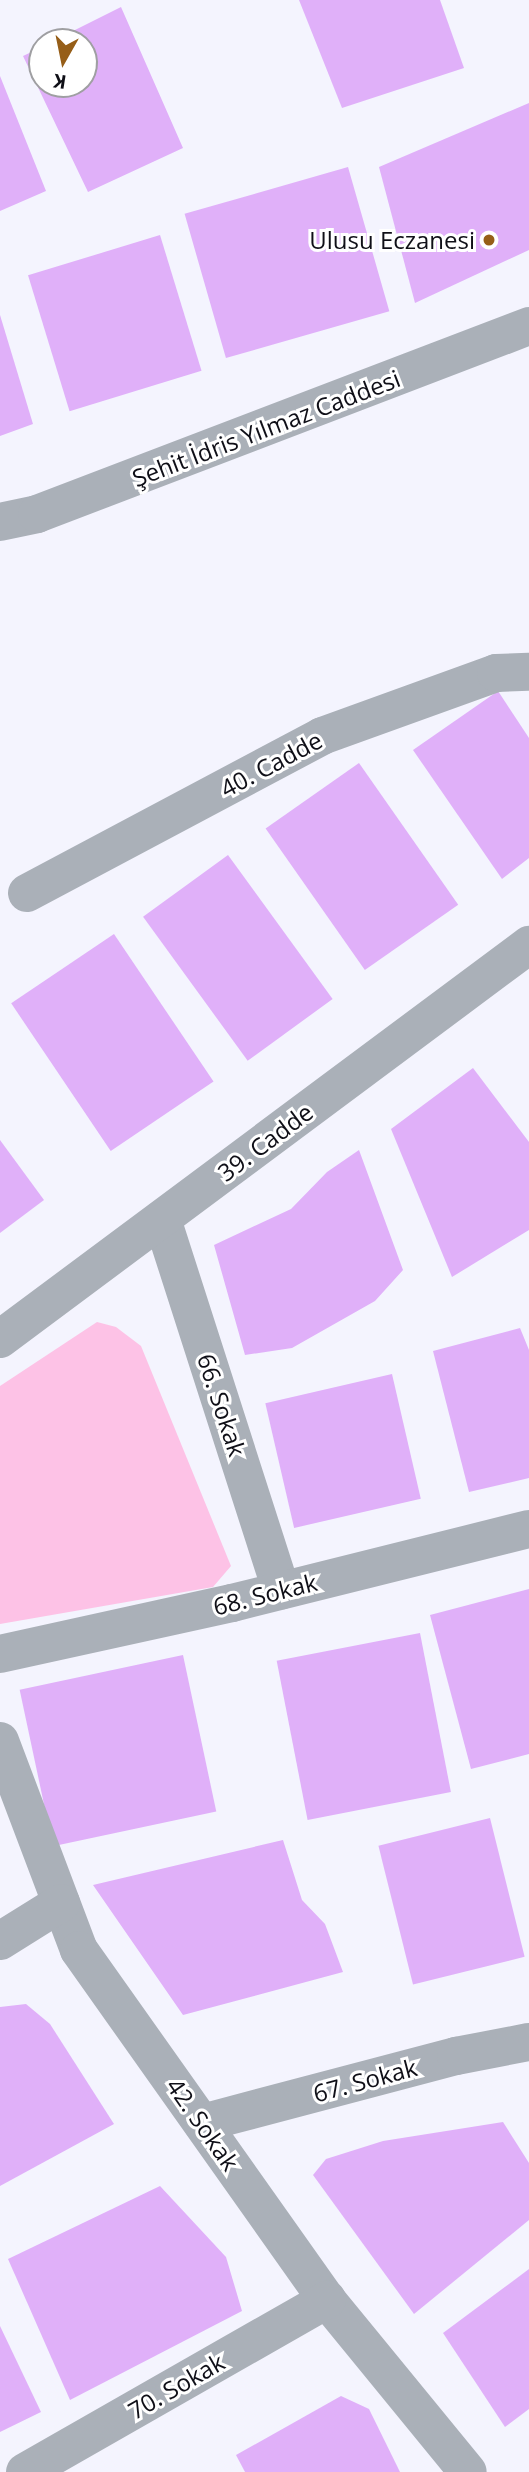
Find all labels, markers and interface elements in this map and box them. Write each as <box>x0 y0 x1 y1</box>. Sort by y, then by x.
north arrow <box>28 28 98 98</box>
text: K <box>52 68 68 96</box>
place label: Ulusu Eczanesi <box>309 226 475 254</box>
marker: Ulusu Eczanesi <box>481 232 497 248</box>
street label: Şehit İdris Yılmaz Caddesi <box>128 364 404 492</box>
street label: 40. Cadde <box>215 725 327 803</box>
street label: 39. Cadde <box>212 1097 318 1187</box>
street label: 66. Sokak <box>192 1350 252 1460</box>
street label: 68. Sokak <box>210 1567 320 1621</box>
street label: 67. Sokak <box>310 2052 420 2108</box>
street label: 42. Sokak <box>161 2072 245 2176</box>
street label: 70. Sokak <box>123 2347 229 2425</box>

